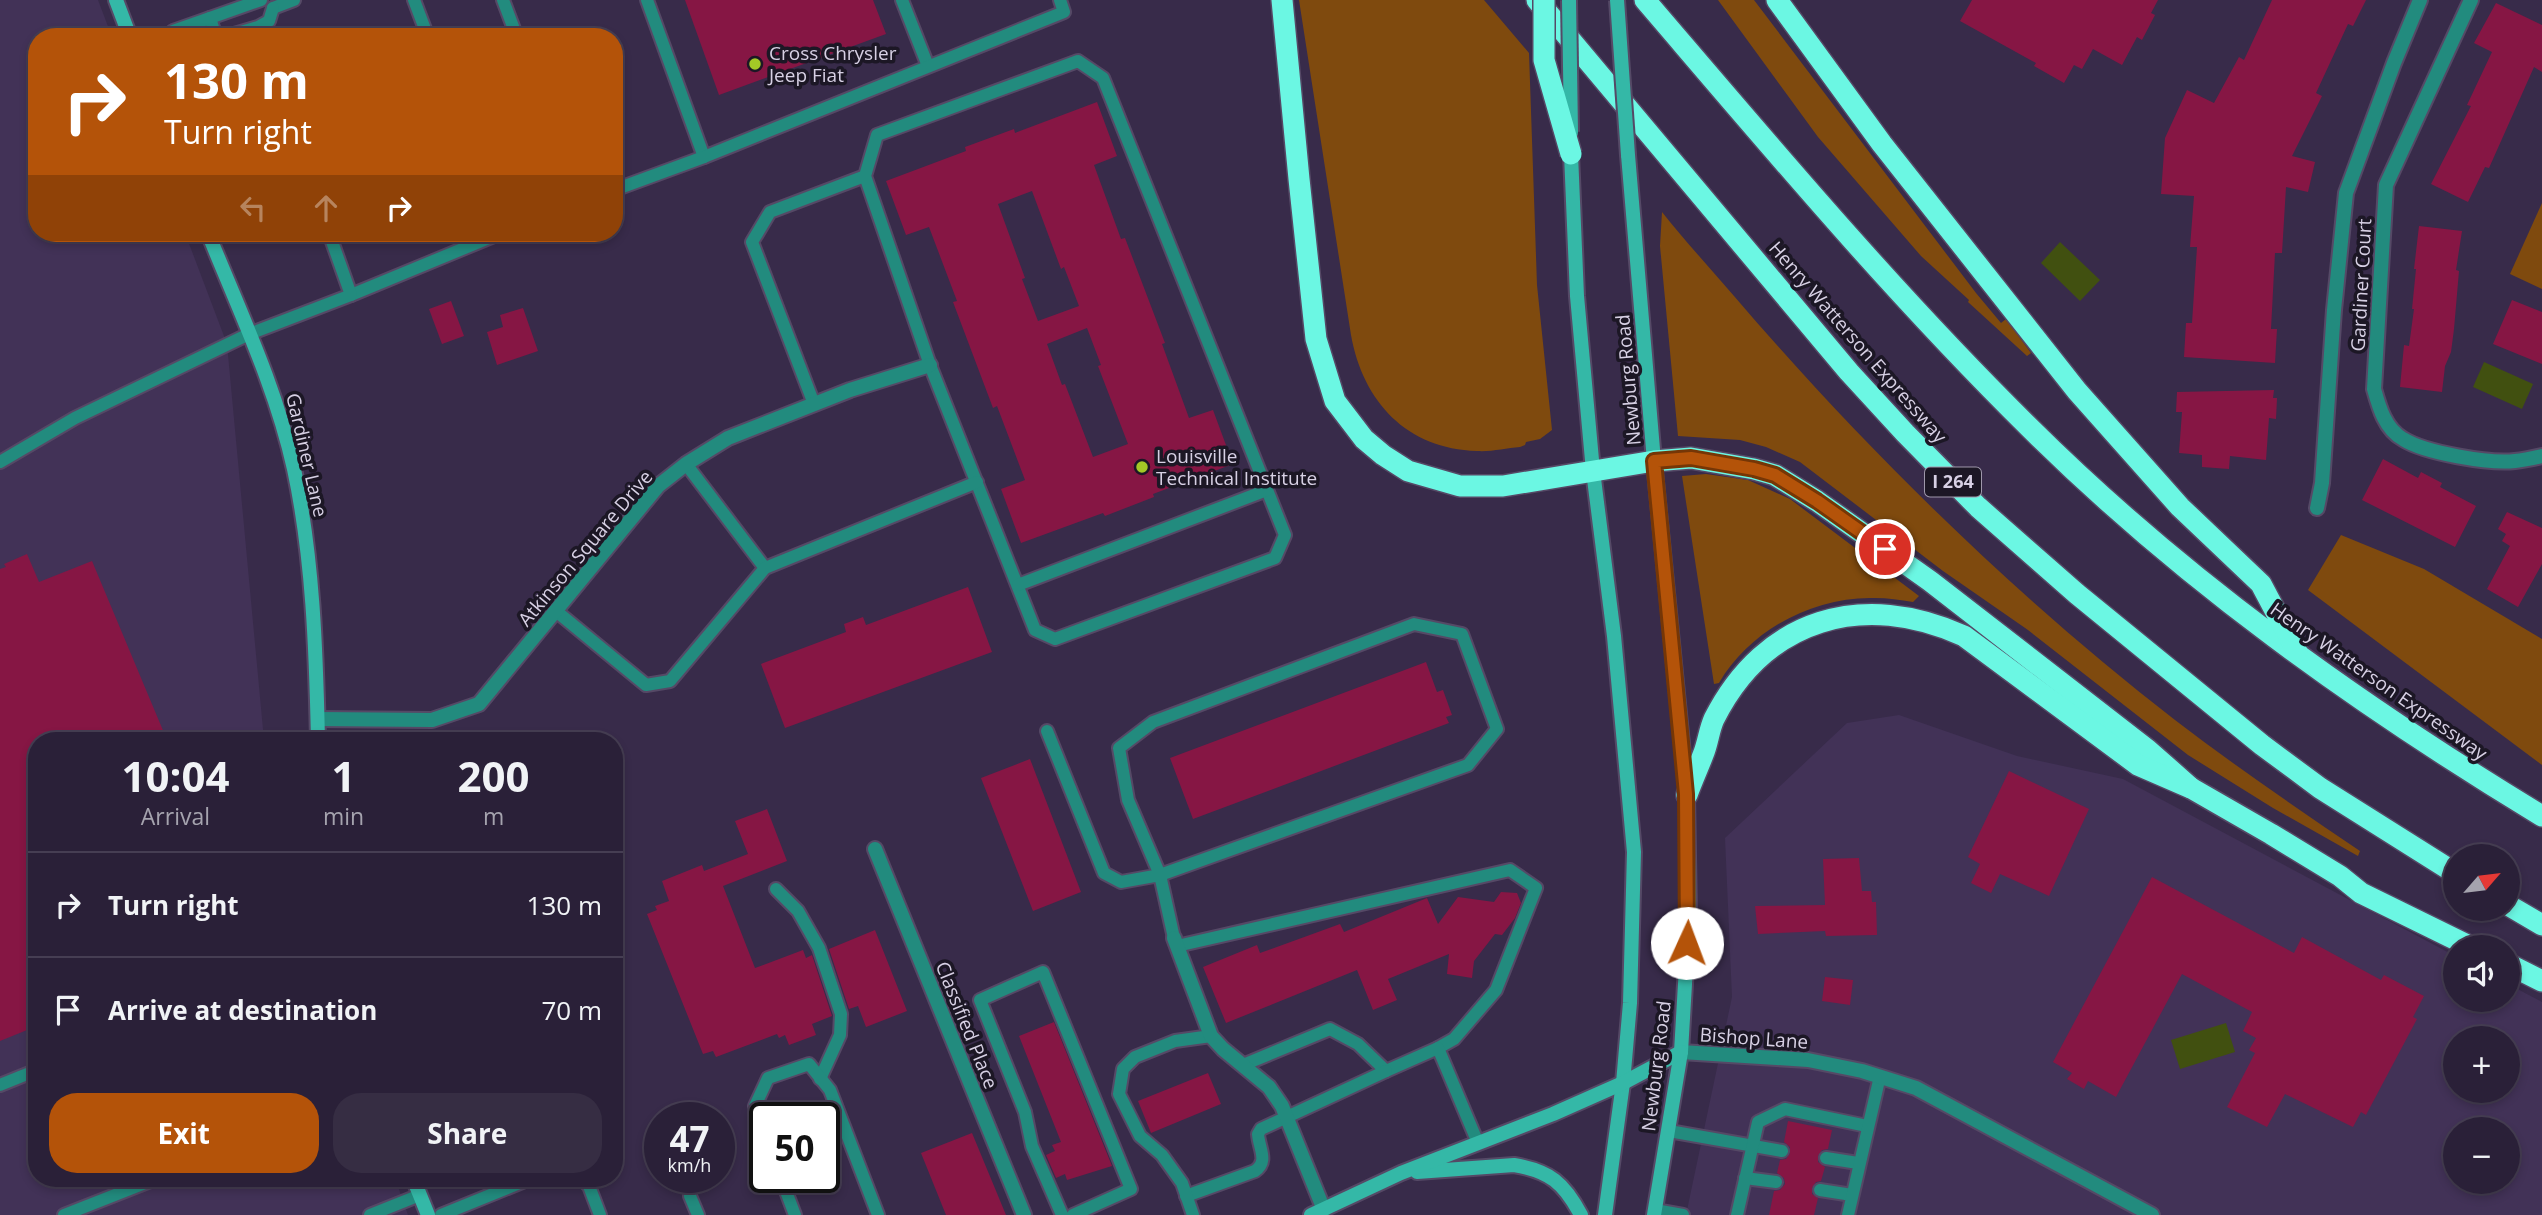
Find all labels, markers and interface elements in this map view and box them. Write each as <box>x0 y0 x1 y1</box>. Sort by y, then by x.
place label: Cross Chrysler Jeep Fiat <box>767 40 897 88</box>
text: 130 m <box>164 47 309 113</box>
icon: right <box>49 56 140 147</box>
marker: Cross Chrysler Jeep Fiat <box>747 56 763 72</box>
text: Turn right <box>164 110 312 153</box>
icon: left <box>234 189 272 227</box>
icon: ahead <box>307 189 345 227</box>
icon: right <box>380 189 418 227</box>
street label: Gardiner Court <box>2345 218 2377 352</box>
street label: Henry Watterson Expressway <box>1763 236 1953 449</box>
street label: Newburg Road <box>1609 313 1647 447</box>
street label: Gardiner Lane <box>280 391 334 519</box>
place label: Louisville Technical Institute <box>1156 443 1317 491</box>
marker: Louisville Technical Institute <box>1134 459 1150 475</box>
street label: Atkinson Square Drive <box>512 464 658 632</box>
road number: I 264 <box>1925 468 1981 496</box>
pin <box>1855 519 1915 579</box>
icon: arrive <box>1866 530 1904 568</box>
street label: Henry Watterson Expressway <box>2265 596 2493 766</box>
text: 10:04 <box>121 747 229 804</box>
text: 1 <box>331 747 356 804</box>
text: 200 <box>458 747 530 804</box>
text: Arrival <box>141 800 210 832</box>
text: min <box>323 800 364 832</box>
text: m <box>483 800 504 832</box>
north arrow <box>2443 844 2520 920</box>
map controls <box>2443 844 2520 1194</box>
icon: right <box>49 886 87 924</box>
text: Turn right <box>108 887 239 923</box>
text: 130 m <box>527 887 602 923</box>
position arrow <box>1650 906 1724 980</box>
button: sound <box>2443 935 2520 1012</box>
street label: Classified Place <box>930 957 1004 1093</box>
icon: arrive <box>49 991 87 1029</box>
text: Arrive at destination <box>108 992 377 1028</box>
text: 70 m <box>541 992 602 1028</box>
street label: Newburg Road <box>1635 999 1677 1133</box>
street label: Bishop Lane <box>1699 1021 1809 1055</box>
button: + <box>2443 1026 2520 1103</box>
button: Exit <box>49 1093 319 1173</box>
button: Share <box>333 1093 602 1173</box>
speed limit sign: 50 <box>749 1102 840 1193</box>
text: 47 <box>669 1115 710 1162</box>
button: − <box>2443 1117 2520 1194</box>
text: km/h <box>668 1153 711 1177</box>

